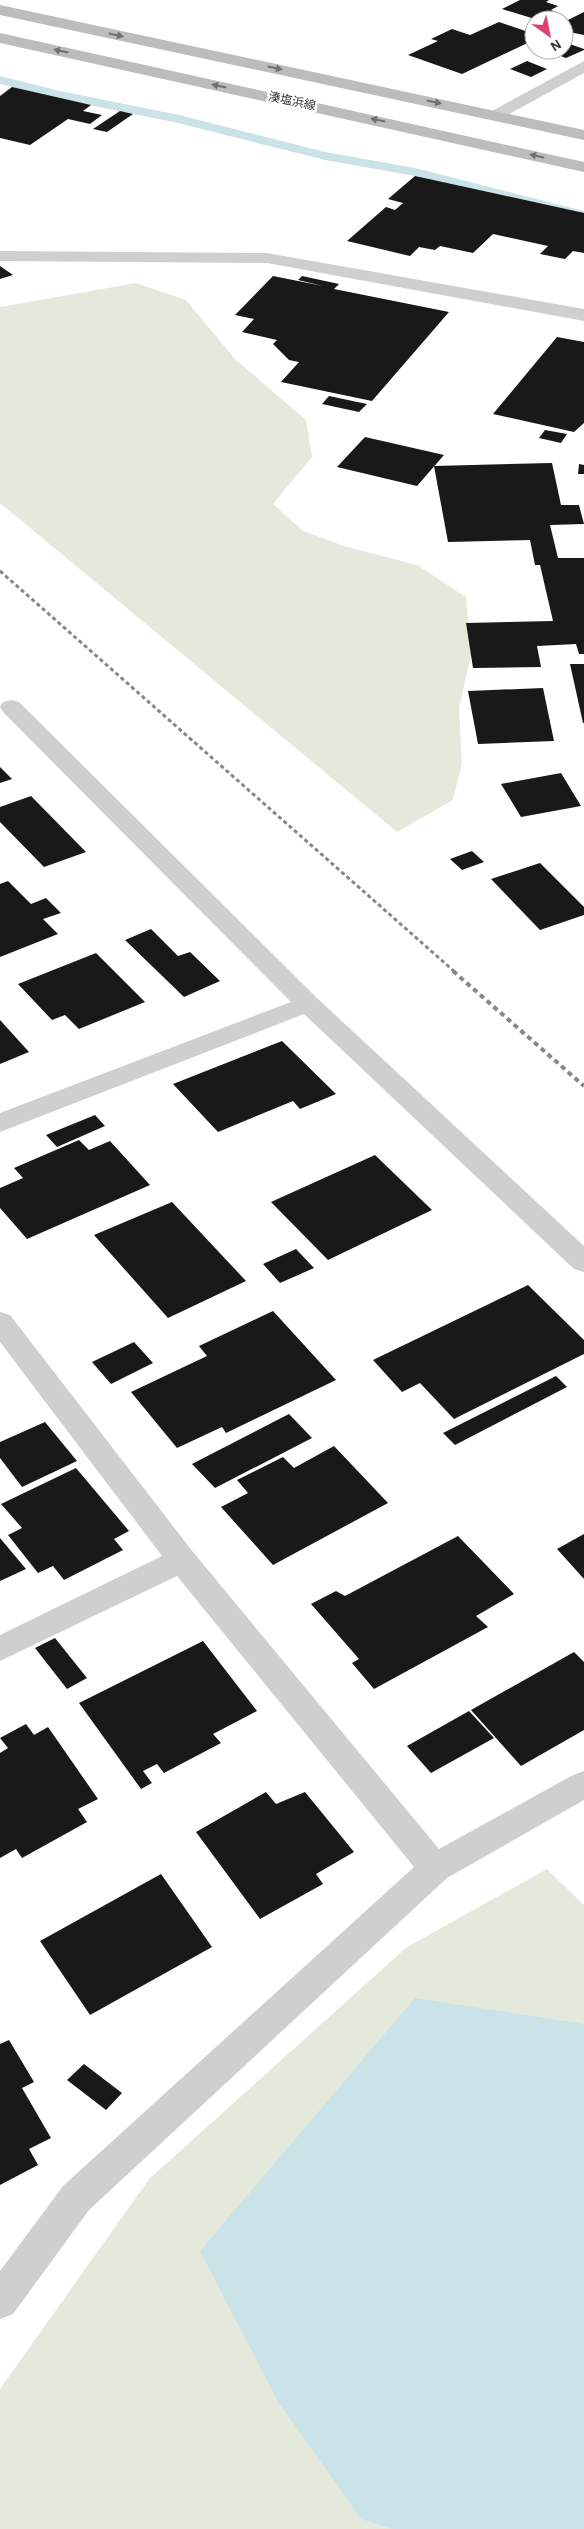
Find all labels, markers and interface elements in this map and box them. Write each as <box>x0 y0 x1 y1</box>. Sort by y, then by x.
north arrow <box>524 10 574 60</box>
one-way arrow <box>109 31 124 39</box>
text: N <box>548 37 563 54</box>
one-way arrow <box>53 47 68 55</box>
one-way arrow <box>268 65 284 73</box>
one-way arrow <box>211 81 227 89</box>
street label: 湊塩浜線 <box>267 89 317 112</box>
one-way arrow <box>427 98 442 106</box>
one-way arrow <box>371 116 386 124</box>
one-way arrow <box>529 152 544 160</box>

